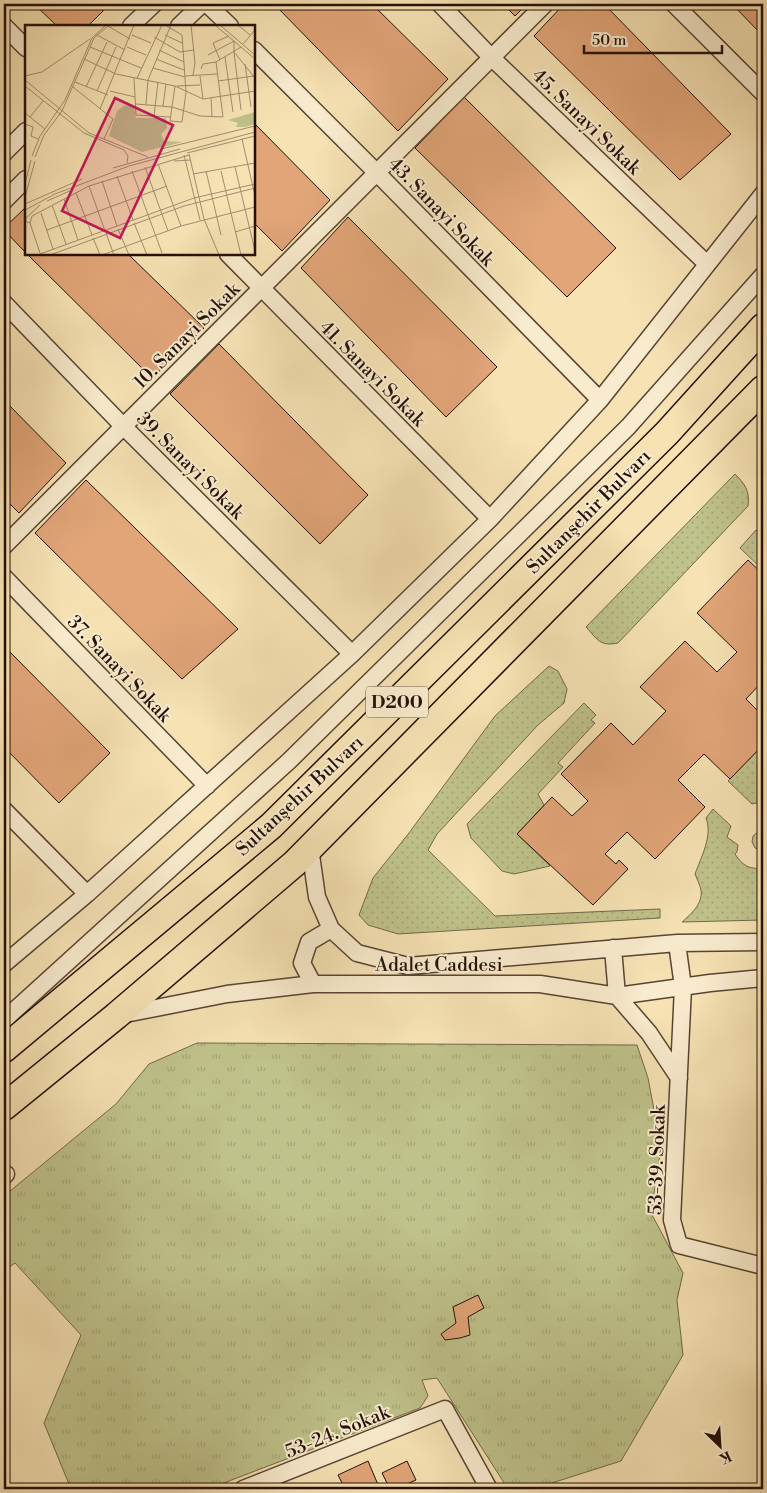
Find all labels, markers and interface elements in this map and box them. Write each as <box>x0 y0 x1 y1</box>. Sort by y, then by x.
scale bar <box>584 22 722 54</box>
inset map <box>25 25 255 255</box>
text: 50 m <box>592 31 626 50</box>
street label: 45. Sanayi Sokak <box>527 64 647 181</box>
street label: 43. Sanayi Sokak <box>383 152 500 272</box>
street label: 10. Sanayi Sokak <box>128 277 246 394</box>
street label: 41. Sanayi Sokak <box>314 316 431 433</box>
street label: 39. Sanayi Sokak <box>131 407 250 525</box>
street label: Sultanşehir Bulvarı <box>521 444 656 579</box>
street label: 37. Sanayi Sokak <box>62 610 177 728</box>
road number: D200 <box>366 686 428 718</box>
street label: Sultanşehir Bulvarı <box>231 730 369 861</box>
street label: Adalet Caddesi <box>374 953 503 977</box>
street label: 53-39. Sokak <box>643 1103 671 1216</box>
street label: 53-24. Sokak <box>282 1400 394 1464</box>
north arrow <box>694 1420 744 1470</box>
text: K <box>716 1446 734 1468</box>

